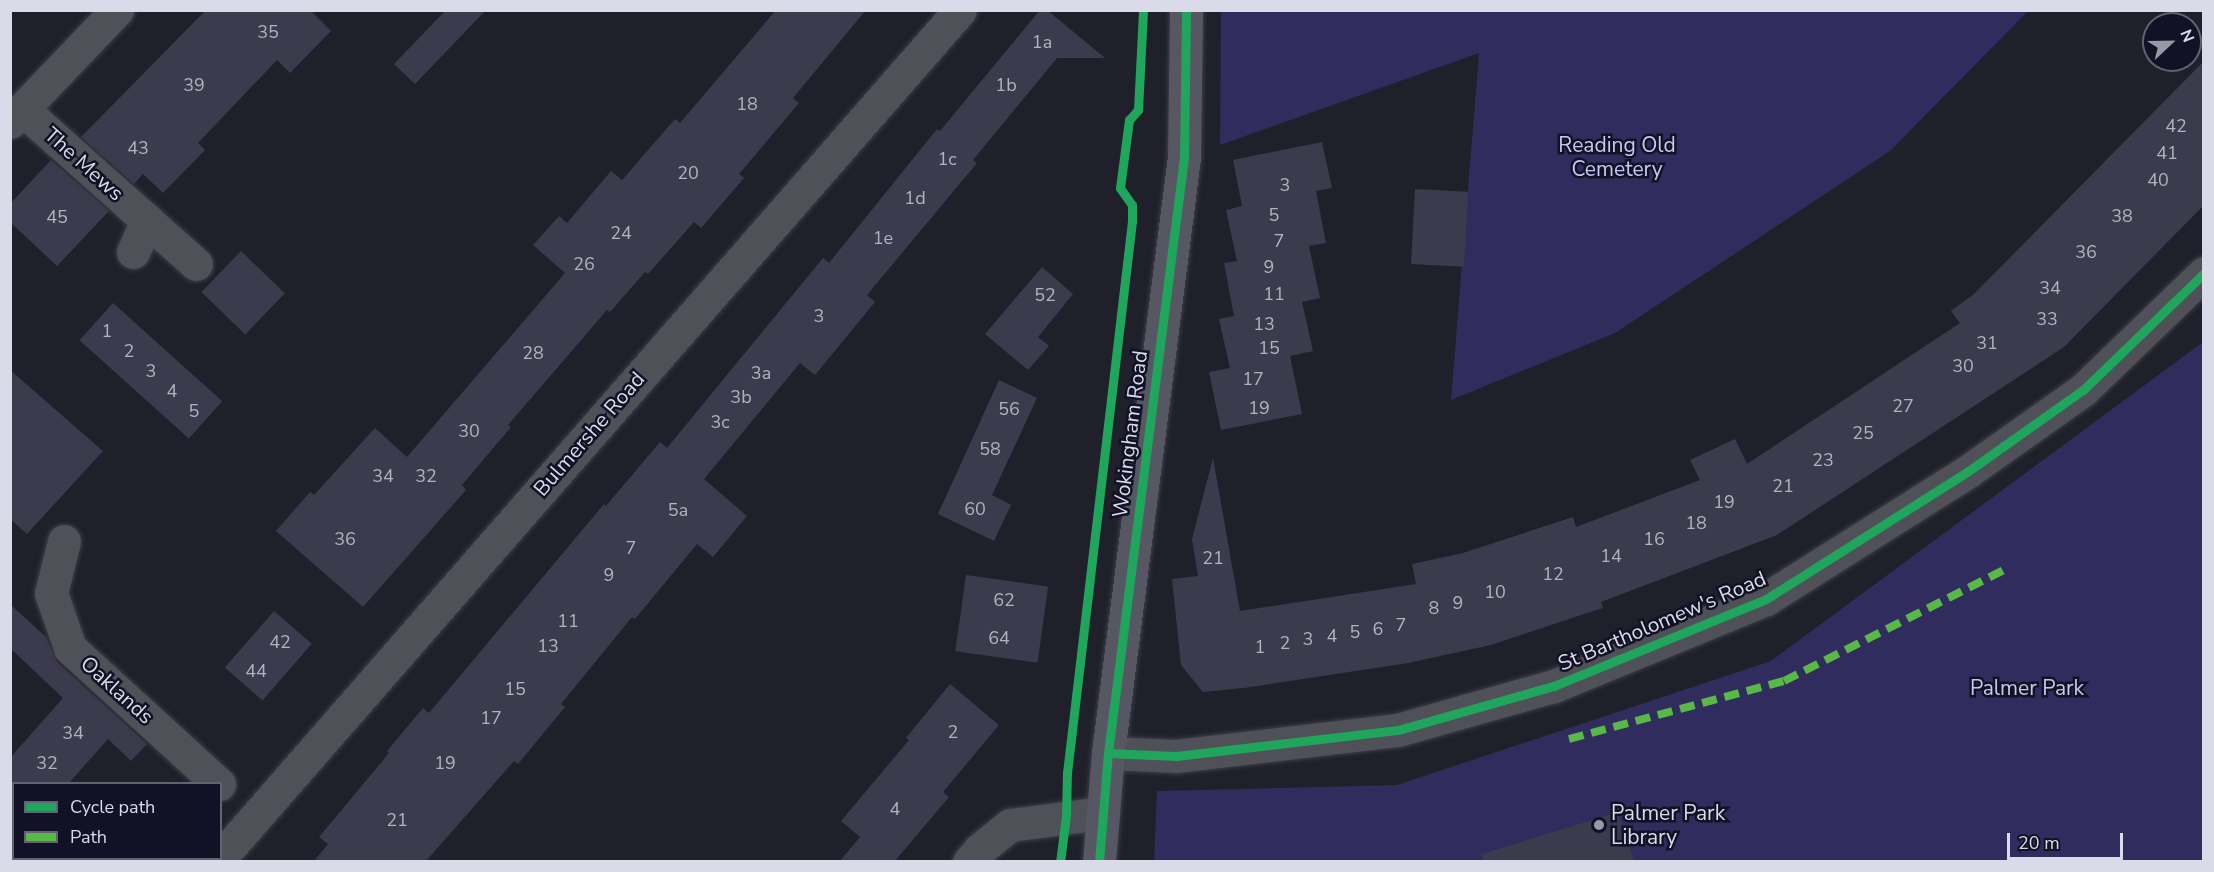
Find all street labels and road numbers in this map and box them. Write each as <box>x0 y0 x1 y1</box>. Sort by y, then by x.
street label: The Mews <box>39 122 129 206</box>
street label: Wokingham Road <box>1107 349 1153 519</box>
street label: Bulmershe Road <box>528 367 650 501</box>
street label: St Bartholomew's Road <box>1554 566 1770 676</box>
street label: Oaklands <box>75 651 159 729</box>

